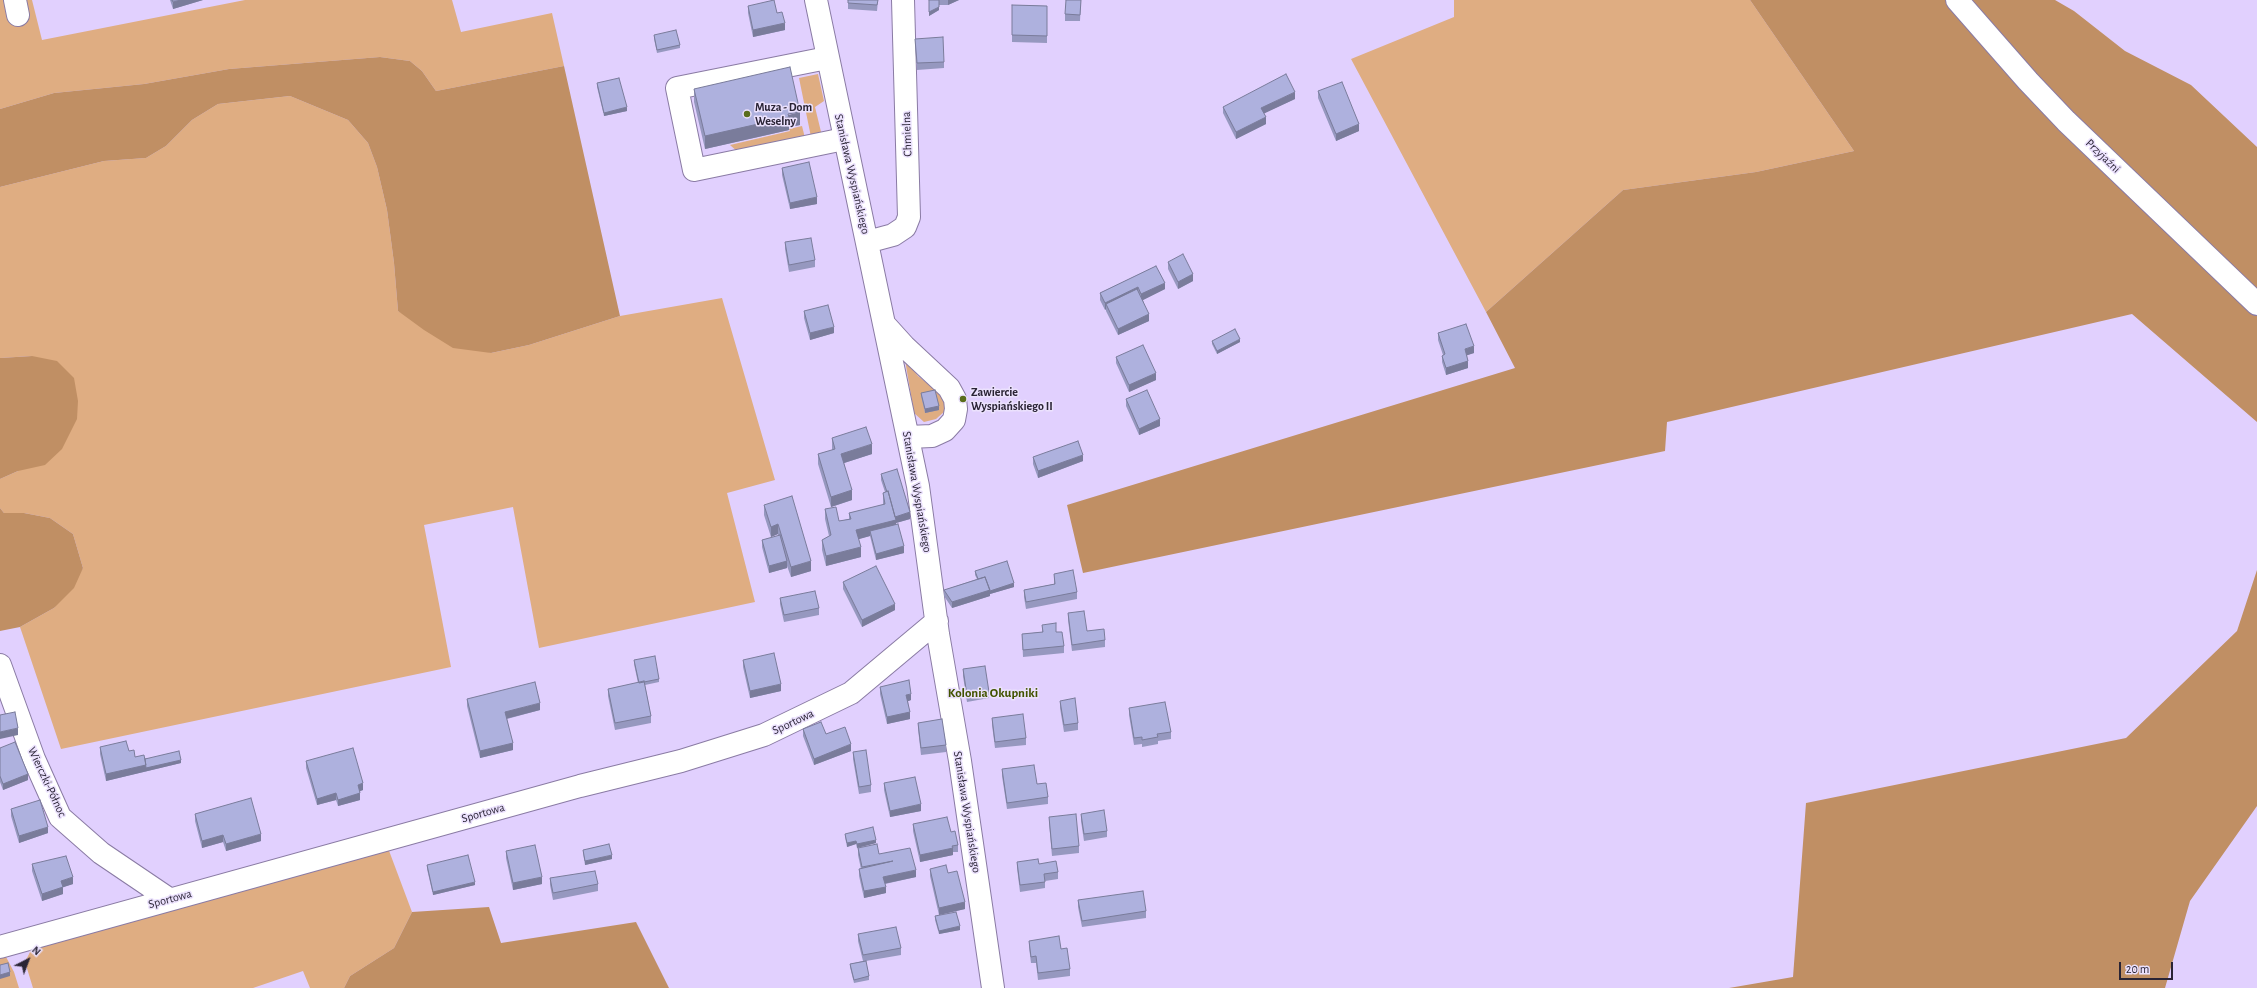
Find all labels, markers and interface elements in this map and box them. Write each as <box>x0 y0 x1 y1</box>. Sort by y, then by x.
place label: Muza - Dom Weselny <box>755 100 812 128</box>
marker: Muza - Dom Weselny <box>742 109 752 119</box>
street label: Chmielna <box>899 111 915 157</box>
street label: Stanisława Wyspiańskiego <box>831 112 873 236</box>
street label: Przyjaźni <box>2083 136 2123 176</box>
place label: Zawiercie Wyspiańskiego II <box>971 385 1053 413</box>
marker: Zawiercie Wyspiańskiego II <box>958 394 968 404</box>
street label: Stanisława Wyspiańskiego <box>899 430 935 554</box>
district label: Kolonia Okupniki <box>948 685 1038 701</box>
street label: Sportowa <box>770 706 816 738</box>
street label: Wierczki-Północ <box>24 745 70 819</box>
street label: Stanisława Wyspiańskiego <box>950 750 984 874</box>
street label: Sportowa <box>460 800 506 826</box>
street label: Sportowa <box>147 886 193 912</box>
north arrow <box>8 940 48 980</box>
text: N <box>30 944 43 957</box>
scale bar <box>2121 954 2175 980</box>
text: 20 m <box>2126 963 2149 975</box>

